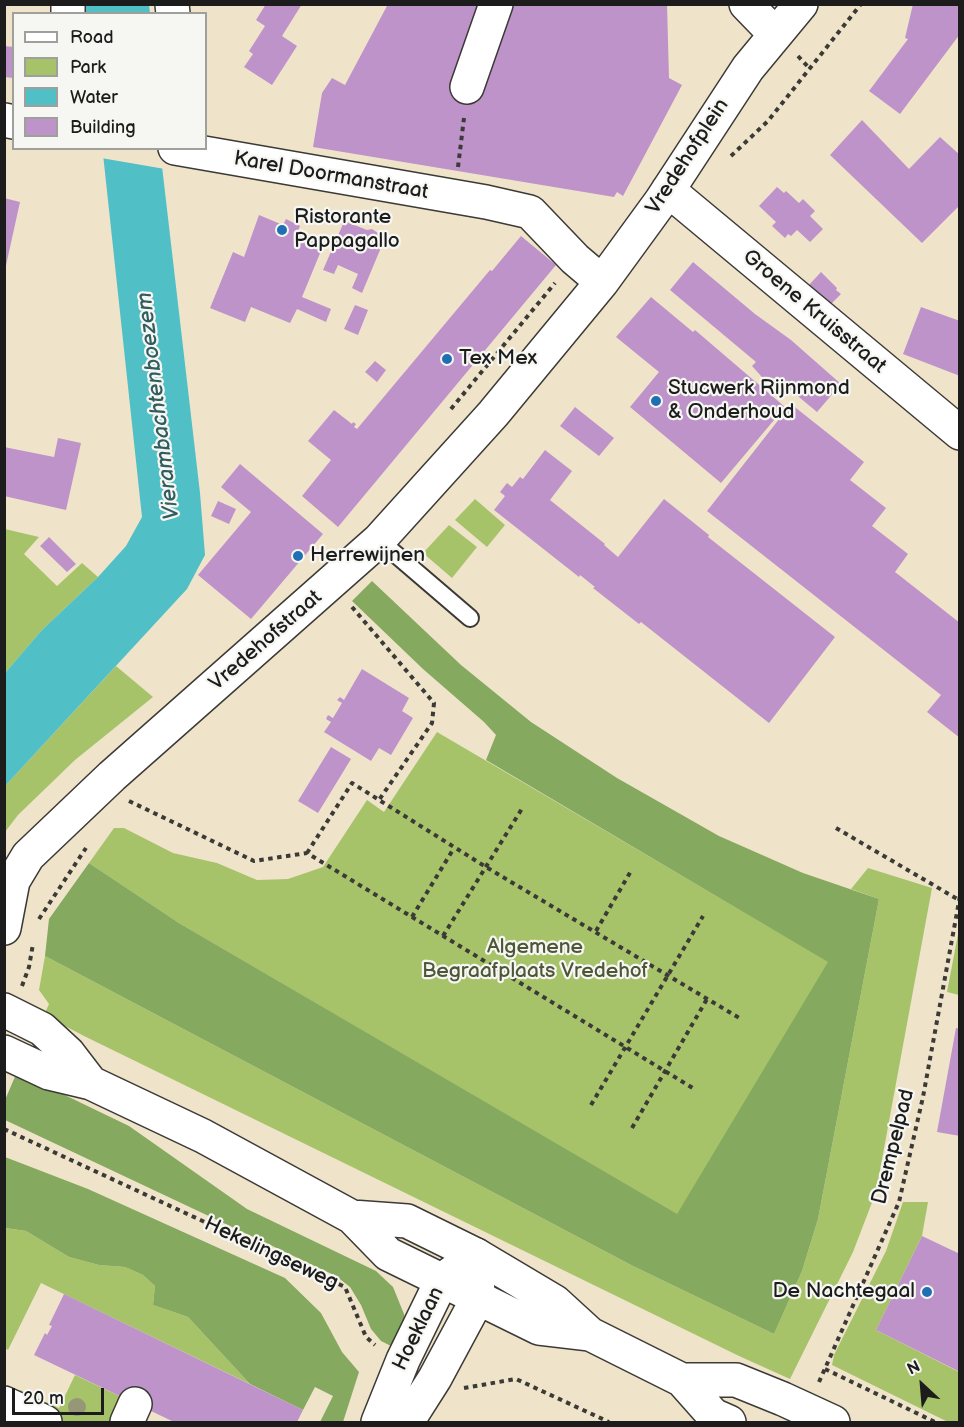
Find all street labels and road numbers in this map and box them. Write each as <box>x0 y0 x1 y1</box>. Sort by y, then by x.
street label: Vredehofplein <box>641 94 735 220</box>
street label: Karel Doormanstraat <box>232 146 430 206</box>
street label: Groene Kruisstraat <box>737 245 891 379</box>
street label: Vredehofstraat <box>205 585 327 697</box>
street label: Drempelpad <box>868 1087 920 1207</box>
street label: Hekelingseweg <box>200 1212 342 1296</box>
street label: Hoeklaan <box>388 1283 450 1375</box>

